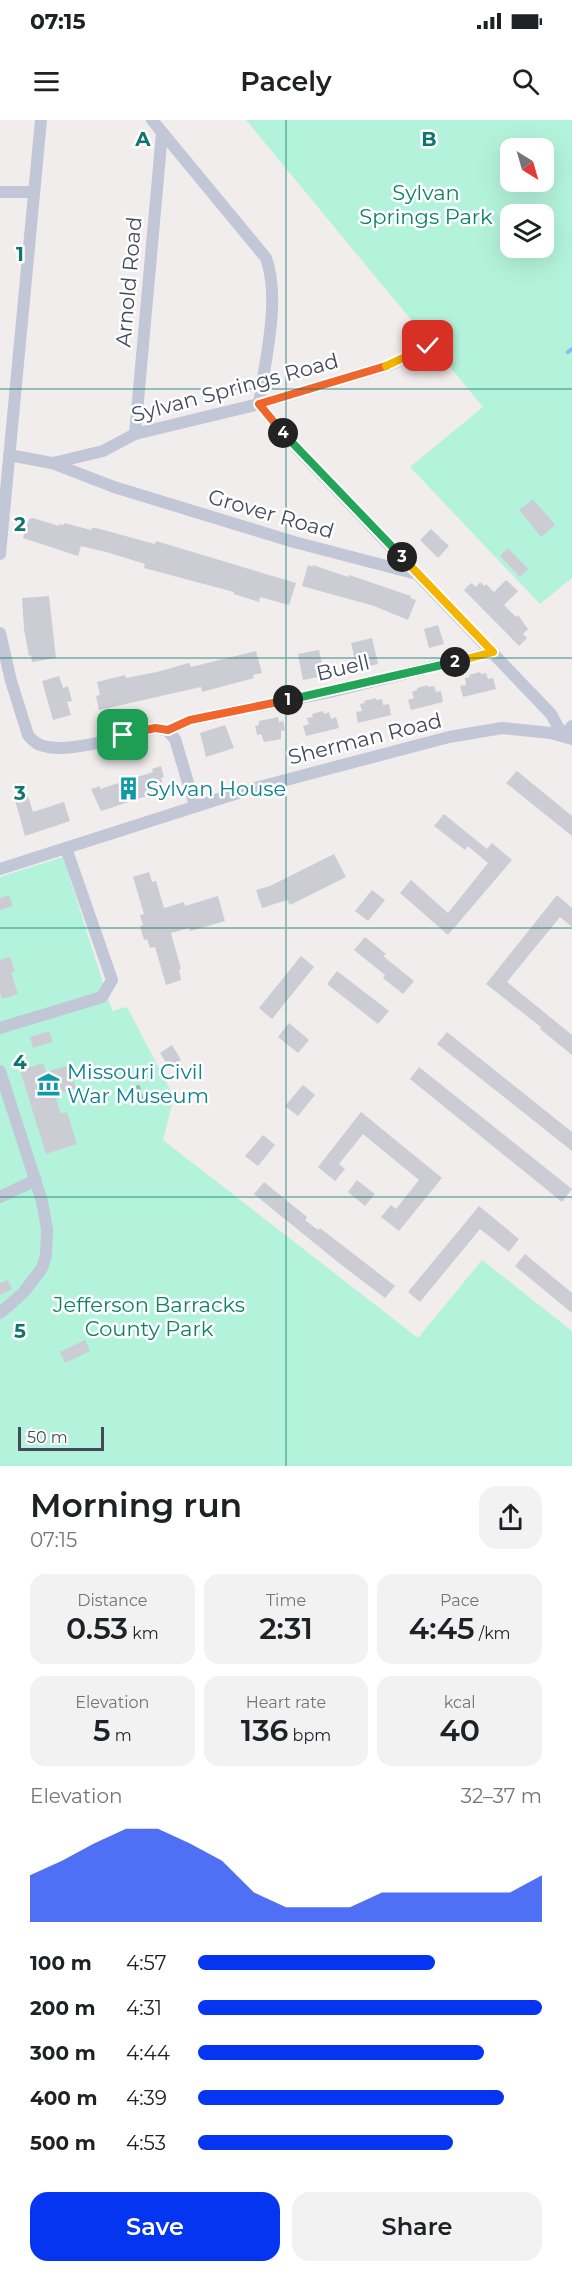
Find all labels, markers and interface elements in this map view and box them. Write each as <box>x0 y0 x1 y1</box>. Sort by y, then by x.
text: 07:15 <box>30 8 86 35</box>
icon: menu <box>30 65 63 98</box>
text: Pacely <box>240 65 332 98</box>
icon: search <box>509 65 542 98</box>
text: A <box>134 127 151 151</box>
text: B <box>421 127 437 151</box>
north arrow <box>500 138 554 192</box>
map controls <box>500 138 554 258</box>
park label: Sylvan Springs Park <box>359 180 493 229</box>
button: layers <box>500 204 554 258</box>
street label: Arnold Road <box>110 216 147 348</box>
text: 1 <box>16 242 24 266</box>
pin <box>402 320 453 371</box>
icon: check <box>411 329 444 362</box>
street label: Sylvan Springs Road <box>129 348 341 427</box>
pin: 4 <box>268 418 298 448</box>
text: 4 <box>277 423 289 442</box>
street label: Grover Road <box>205 484 337 543</box>
text: 2 <box>14 512 26 536</box>
pin: 3 <box>387 542 417 572</box>
text: 3 <box>397 547 407 566</box>
pin: 2 <box>440 647 470 677</box>
street label: Buell <box>314 649 372 686</box>
text: 2 <box>450 652 460 671</box>
pin: 1 <box>273 685 303 715</box>
text: 1 <box>285 690 291 709</box>
street label: Sherman Road <box>286 707 444 770</box>
pin <box>97 709 148 760</box>
icon: arrive <box>106 718 139 751</box>
building icon: Sylvan House <box>115 776 141 802</box>
place label: Sylvan House <box>146 776 286 801</box>
text: 3 <box>13 781 26 805</box>
text: 4 <box>13 1050 27 1074</box>
place label: Missouri Civil War Museum <box>67 1059 209 1108</box>
museum icon: Missouri Civil War Museum <box>36 1071 62 1097</box>
park label: Jefferson Barracks County Park <box>52 1292 245 1341</box>
text: 5 <box>14 1319 26 1343</box>
scale bar <box>18 1424 104 1452</box>
text: 50 m <box>27 1428 68 1447</box>
text: Morning run <box>30 1485 242 1525</box>
button: share <box>479 1486 542 1549</box>
text: 07:15 <box>30 1528 77 1552</box>
text: Distance <box>77 1591 147 1610</box>
text: Time <box>266 1591 306 1610</box>
text: Pace <box>440 1591 479 1610</box>
text: 0.53 <box>66 1610 128 1647</box>
text: 2:31 <box>259 1610 313 1647</box>
text: 4:45 <box>409 1610 475 1647</box>
text: km <box>128 1624 159 1643</box>
text: /km <box>475 1624 511 1643</box>
text: Elevation <box>75 1693 149 1712</box>
text: Heart rate <box>246 1693 326 1712</box>
text: kcal <box>444 1693 476 1712</box>
text: 5 <box>93 1712 111 1749</box>
text: 136 <box>241 1712 288 1749</box>
text: 40 <box>439 1712 480 1749</box>
text: m <box>111 1726 132 1745</box>
text: bpm <box>288 1726 331 1745</box>
text: Elevation <box>30 1784 122 1808</box>
text: 32–37 m <box>461 1784 542 1808</box>
text: 100 m <box>30 1951 92 1975</box>
text: 4:57 <box>126 1951 166 1975</box>
text: 200 m <box>30 1996 96 2020</box>
text: 4:31 <box>126 1996 162 2020</box>
text: 300 m <box>30 2041 96 2065</box>
text: 4:44 <box>126 2041 170 2065</box>
text: 400 m <box>30 2086 98 2110</box>
text: 4:39 <box>126 2086 167 2110</box>
text: 500 m <box>30 2131 96 2155</box>
text: 4:53 <box>126 2131 166 2155</box>
button: Save <box>30 2192 280 2261</box>
button: Share <box>292 2192 542 2261</box>

